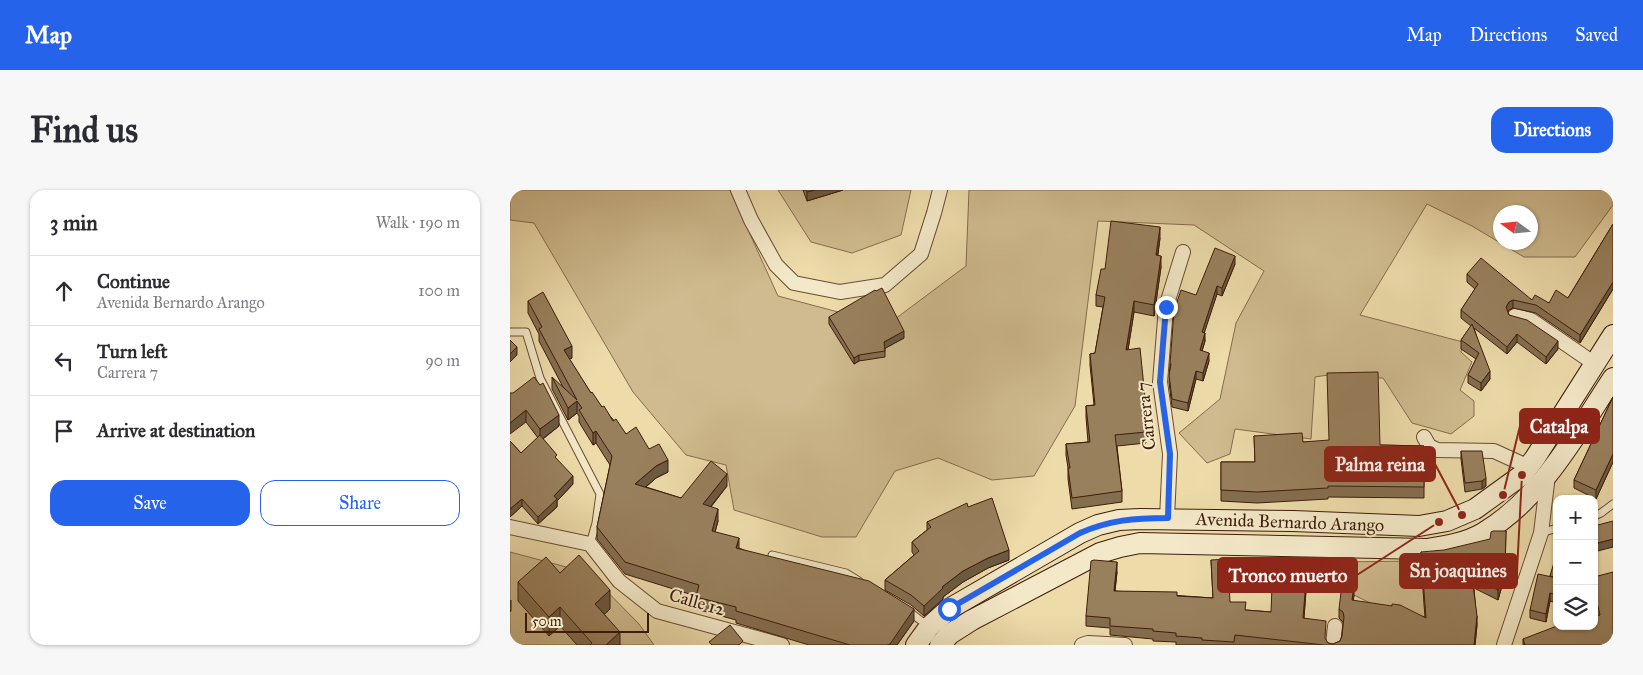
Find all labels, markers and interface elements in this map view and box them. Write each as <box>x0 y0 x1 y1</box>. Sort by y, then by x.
text: Map <box>25 20 72 50</box>
text: Map <box>1406 24 1442 46</box>
text: Directions <box>1470 24 1547 46</box>
text: Saved <box>1575 24 1618 46</box>
button: Directions <box>1491 107 1613 153</box>
text: Find us <box>30 109 138 152</box>
north arrow <box>1493 205 1538 250</box>
text: 3 min <box>50 210 98 236</box>
text: Walk · 190 m <box>376 213 460 232</box>
text: Continue <box>97 270 170 293</box>
icon: ahead <box>50 277 78 305</box>
text: 100 m <box>418 281 460 300</box>
text: Avenida Bernardo Arango <box>97 293 265 312</box>
route end <box>1155 296 1178 319</box>
text: Turn left <box>97 340 167 363</box>
icon: left <box>50 347 78 375</box>
text: 90 m <box>425 351 460 370</box>
text: Carrera 7 <box>97 363 158 382</box>
street label: Carrera 7 <box>1131 381 1161 451</box>
callout: Catalpa <box>1520 409 1599 443</box>
text: Catalpa <box>1530 415 1589 439</box>
icon: arrive <box>50 417 78 445</box>
text: Arrive at destination <box>97 419 255 442</box>
callout: Palma reina <box>1325 447 1435 481</box>
text: Palma reina <box>1335 453 1426 476</box>
button: Save <box>50 480 250 526</box>
button: Share <box>260 480 460 526</box>
map controls <box>1553 495 1598 630</box>
button: + <box>1553 495 1598 540</box>
street label: Avenida Bernardo Arango <box>1194 508 1385 537</box>
button: − <box>1553 540 1598 585</box>
callout: Sn joaquines <box>1400 554 1517 588</box>
callout: Tronco muerto <box>1218 558 1357 592</box>
text: Sn joaquines <box>1409 559 1507 583</box>
text: Tronco muerto <box>1228 564 1348 587</box>
street label: Calle 12 <box>667 584 727 620</box>
button: layers <box>1553 585 1598 630</box>
route start <box>938 598 961 621</box>
scale bar <box>525 610 649 633</box>
text: 50 m <box>532 613 561 630</box>

